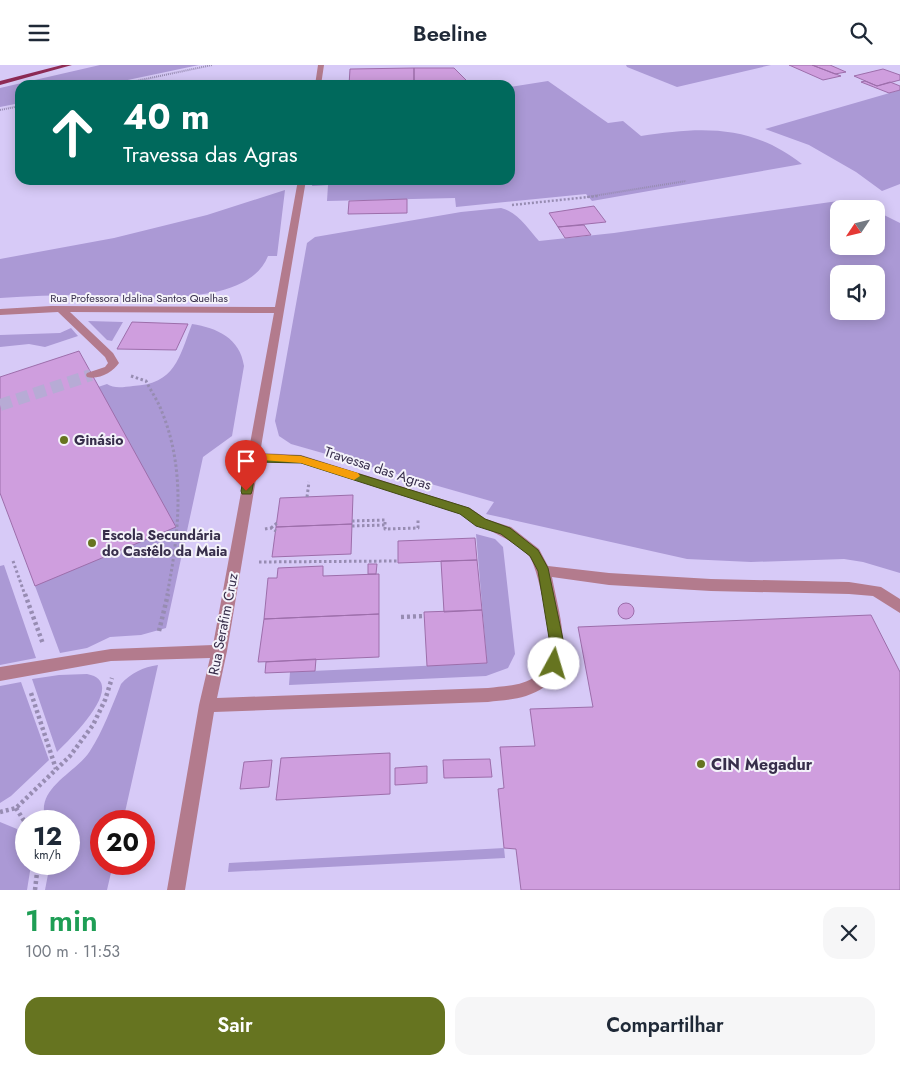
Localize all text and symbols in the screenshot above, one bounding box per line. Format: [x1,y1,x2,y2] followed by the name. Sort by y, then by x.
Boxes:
[413,17,487,49] text: Beeline
[25,19,53,47] icon: menu
[847,19,875,47] icon: search
[123,92,210,142] text: 40 m
[40,100,105,165] icon: ahead
[123,138,298,170] text: Travessa das Agras
[830,200,885,255] north arrow
[830,200,885,320] map controls
[830,265,885,320] button: sound
[50,290,228,306] street label: Rua Professora Idalina Santos Quelhas
[74,430,123,450] place label: Ginásio
[58,434,70,446] marker: Ginásio
[225,440,267,491] pin
[322,441,434,495] street label: Travessa das Agras
[232,447,260,475] icon: arrive
[102,525,227,561] place label: Escola Secundária do Castêlo da Maia
[86,537,98,549] marker: Escola Secundária do Castêlo da Maia
[203,571,243,677] street label: Rua Serafim Cruz
[527,637,579,689] position arrow
[711,753,813,776] place label: CIN Megadur
[695,758,707,770] marker: CIN Megadur
[90,810,155,875] speed limit sign: 20
[33,818,62,854] text: 12
[34,846,61,864] text: km/h
[25,899,98,942] text: 1 min
[823,907,875,959] button: close
[25,940,120,963] text: 100 m · 11:53
[25,997,445,1055] button: Sair
[455,997,875,1055] button: Compartilhar

